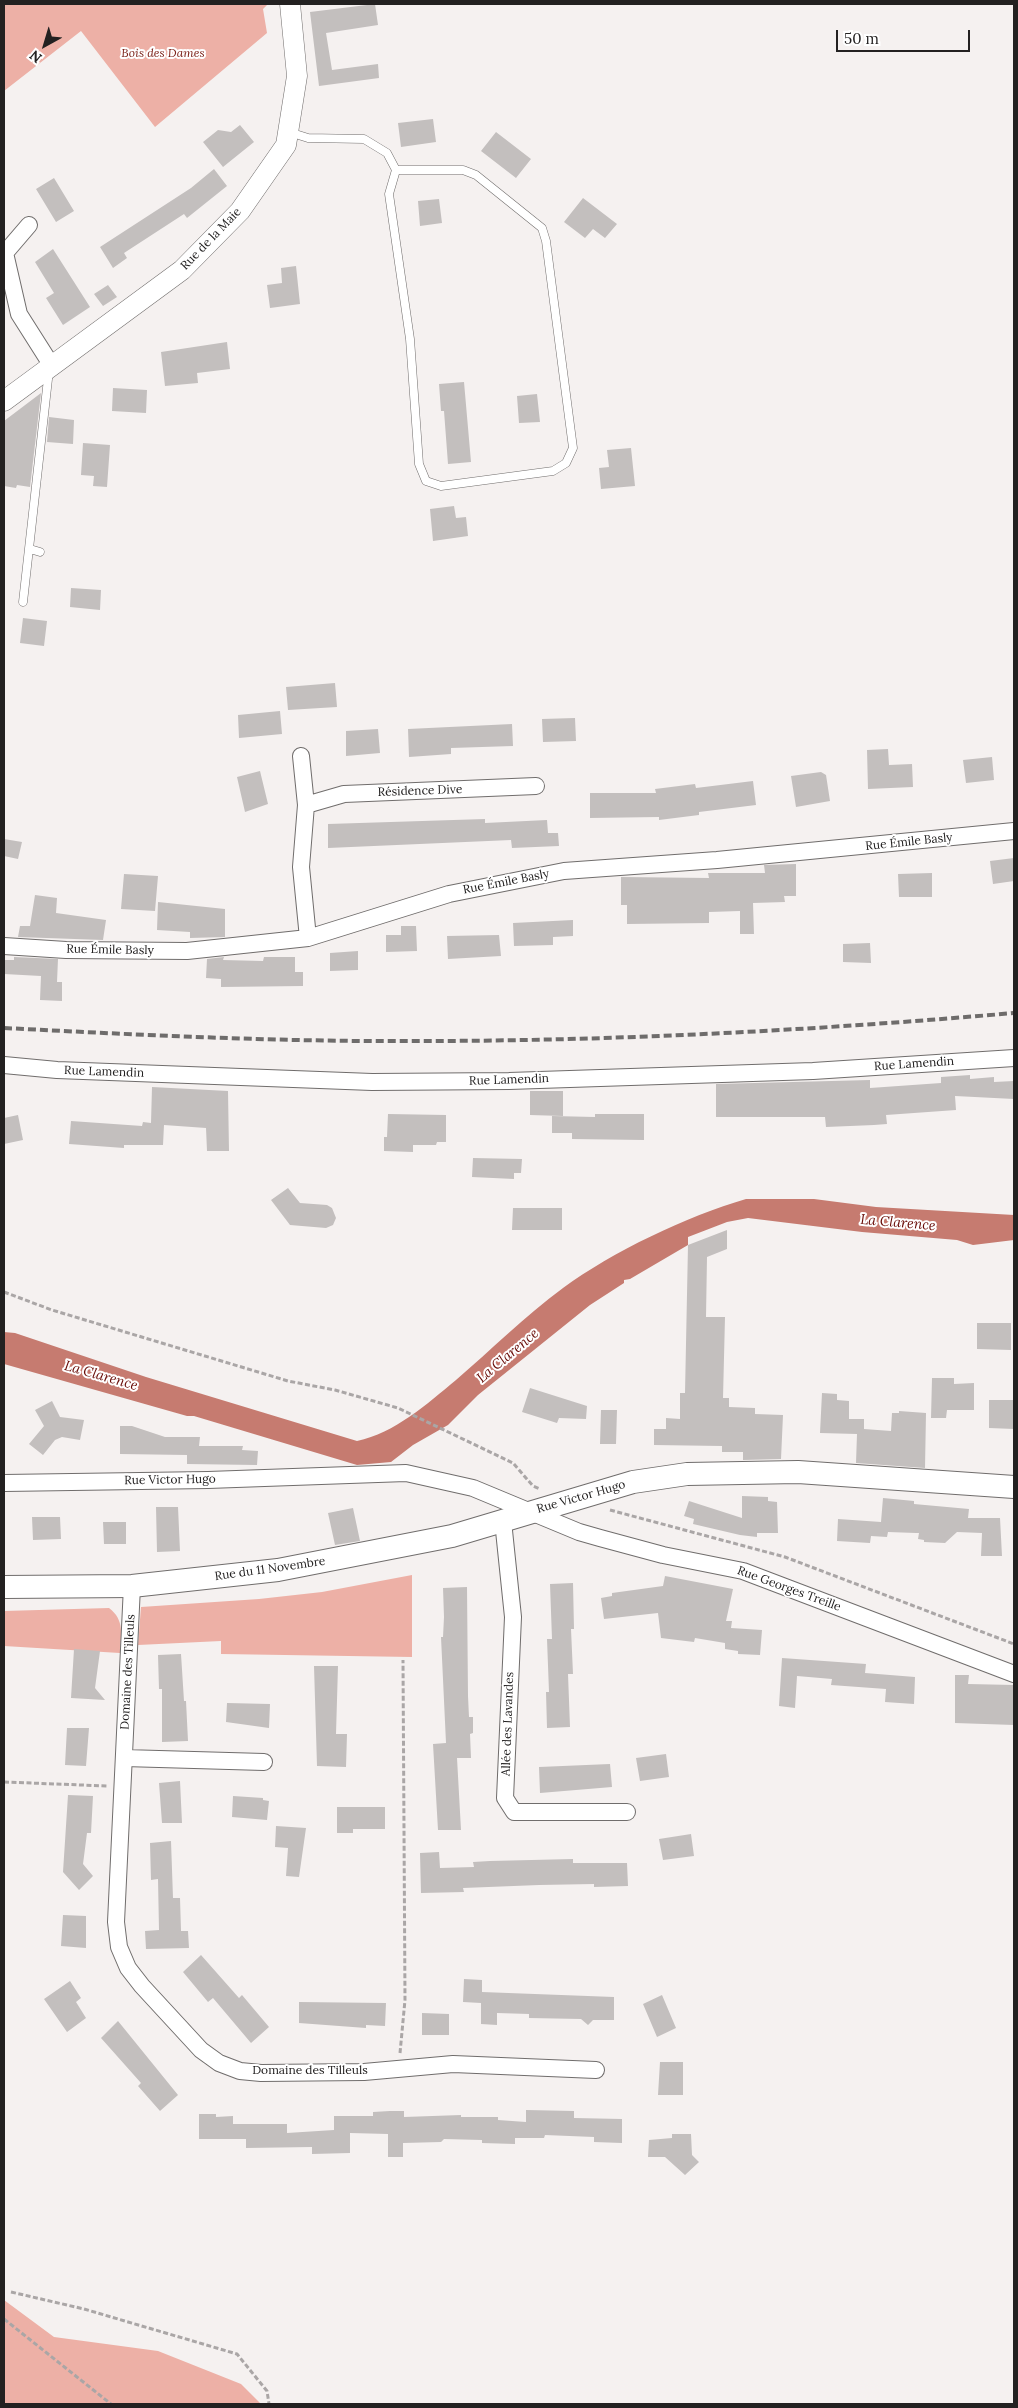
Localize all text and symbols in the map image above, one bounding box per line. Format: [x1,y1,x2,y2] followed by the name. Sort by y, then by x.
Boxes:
[20,20,70,70] north arrow
[838,20,972,52] scale bar
[844,29,879,48] text: 50 m
[26,46,45,67] text: N
[121,47,205,61] park label: Bois des Dames
[178,205,244,273] street label: Rue de la Maie
[377,782,463,800] street label: Résidence Dive
[865,830,953,854] street label: Rue Émile Basly
[462,867,550,897] street label: Rue Émile Basly
[66,942,154,958] street label: Rue Émile Basly
[874,1054,954,1074] street label: Rue Lamendin
[64,1063,144,1081] street label: Rue Lamendin
[469,1071,549,1089] street label: Rue Lamendin
[860,1211,936,1235] water label: La Clarence
[474,1325,542,1387] water label: La Clarence
[62,1358,140,1394] water label: La Clarence
[124,1472,216,1488] street label: Rue Victor Hugo
[535,1477,627,1517] street label: Rue Victor Hugo
[214,1554,326,1584] street label: Rue du 11 Novembre
[735,1564,843,1614] street label: Rue Georges Treille
[118,1614,138,1730] street label: Domaine des Tilleuls
[499,1672,517,1776] street label: Allée des Lavandes
[252,2064,368,2078] street label: Domaine des Tilleuls

